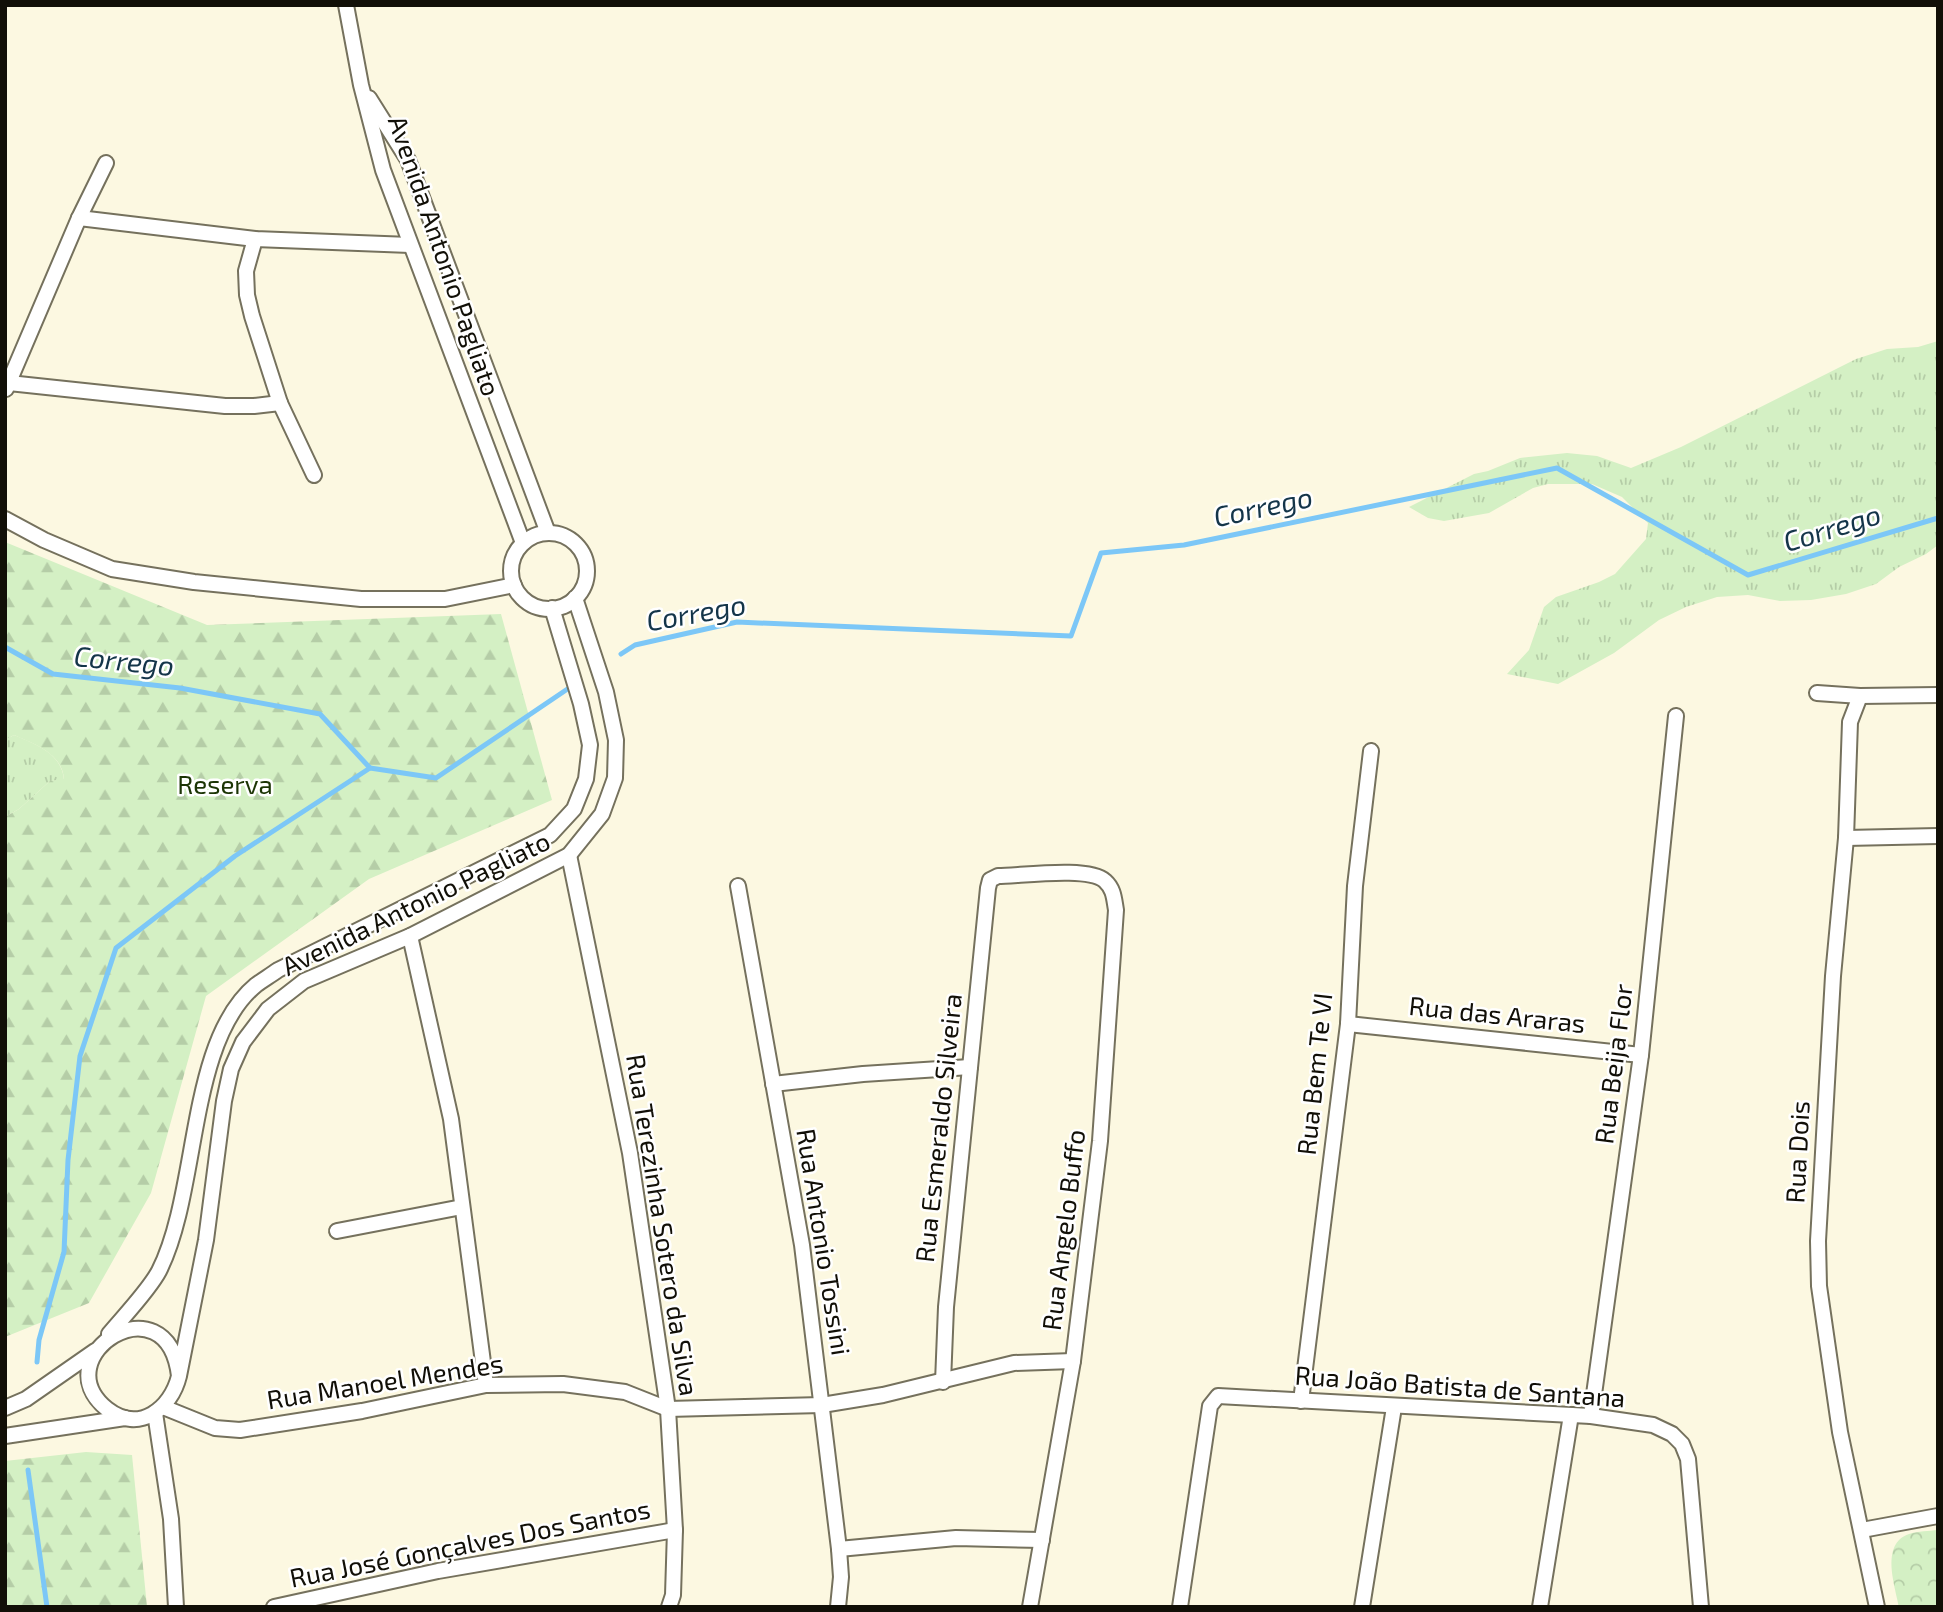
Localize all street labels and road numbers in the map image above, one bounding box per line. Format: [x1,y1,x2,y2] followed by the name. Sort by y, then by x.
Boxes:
[383,111,508,400] street label: Avenida Antonio Pagliato
[276,824,554,981] street label: Avenida Antonio Pagliato
[1587,982,1638,1146] street label: Rua Beija Flor
[1407,989,1587,1038] street label: Rua das Araras
[1290,991,1337,1157] street label: Rua Bem Te VI
[908,992,967,1264] street label: Rua Esmeraldo Silveira
[621,1052,706,1398] street label: Rua Terezinha Sotero da Silva
[1778,1100,1815,1204] street label: Rua Dois
[791,1126,858,1357] street label: Rua Antonio Tossini
[1035,1128,1090,1332] street label: Rua Angelo Buffo
[264,1347,505,1414] street label: Rua Manoel Mendes
[1294,1358,1626,1413] street label: Rua João Batista de Santana
[287,1492,653,1595] street label: Rua José Gonçalves Dos Santos

